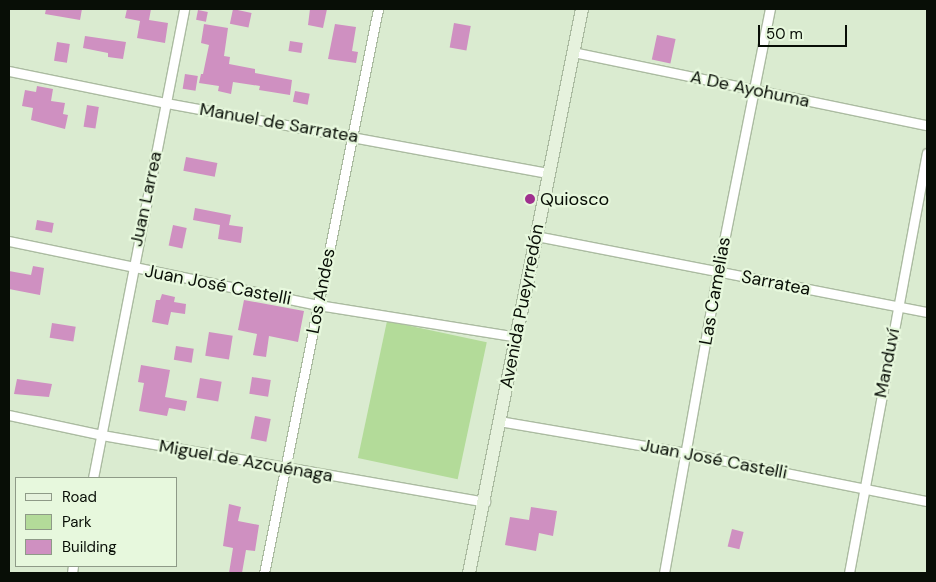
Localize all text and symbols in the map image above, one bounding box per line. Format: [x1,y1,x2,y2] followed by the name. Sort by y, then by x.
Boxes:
[761,15,850,47] scale bar
[766,24,803,44] text: 50 m
[688,66,812,112] street label: A De Ayohuma
[198,98,360,148] street label: Manuel de Sarratea
[125,150,167,248] street label: Juan Larrea
[540,188,609,210] place label: Quiosco
[524,193,536,205] marker: Quiosco
[495,222,549,390] street label: Avenida Pueyrredón
[695,235,735,347] street label: Las Camelias
[302,247,340,335] street label: Los Andes
[143,260,293,310] street label: Juan José Castelli
[740,266,812,300] street label: Sarratea
[870,326,904,400] street label: Manduví
[639,434,789,484] street label: Juan José Castelli
[157,435,335,487] street label: Miguel de Azcuénaga
[15,477,178,567] legend
[62,487,97,507] text: Road
[62,512,92,532] text: Park
[62,537,117,557] text: Building

